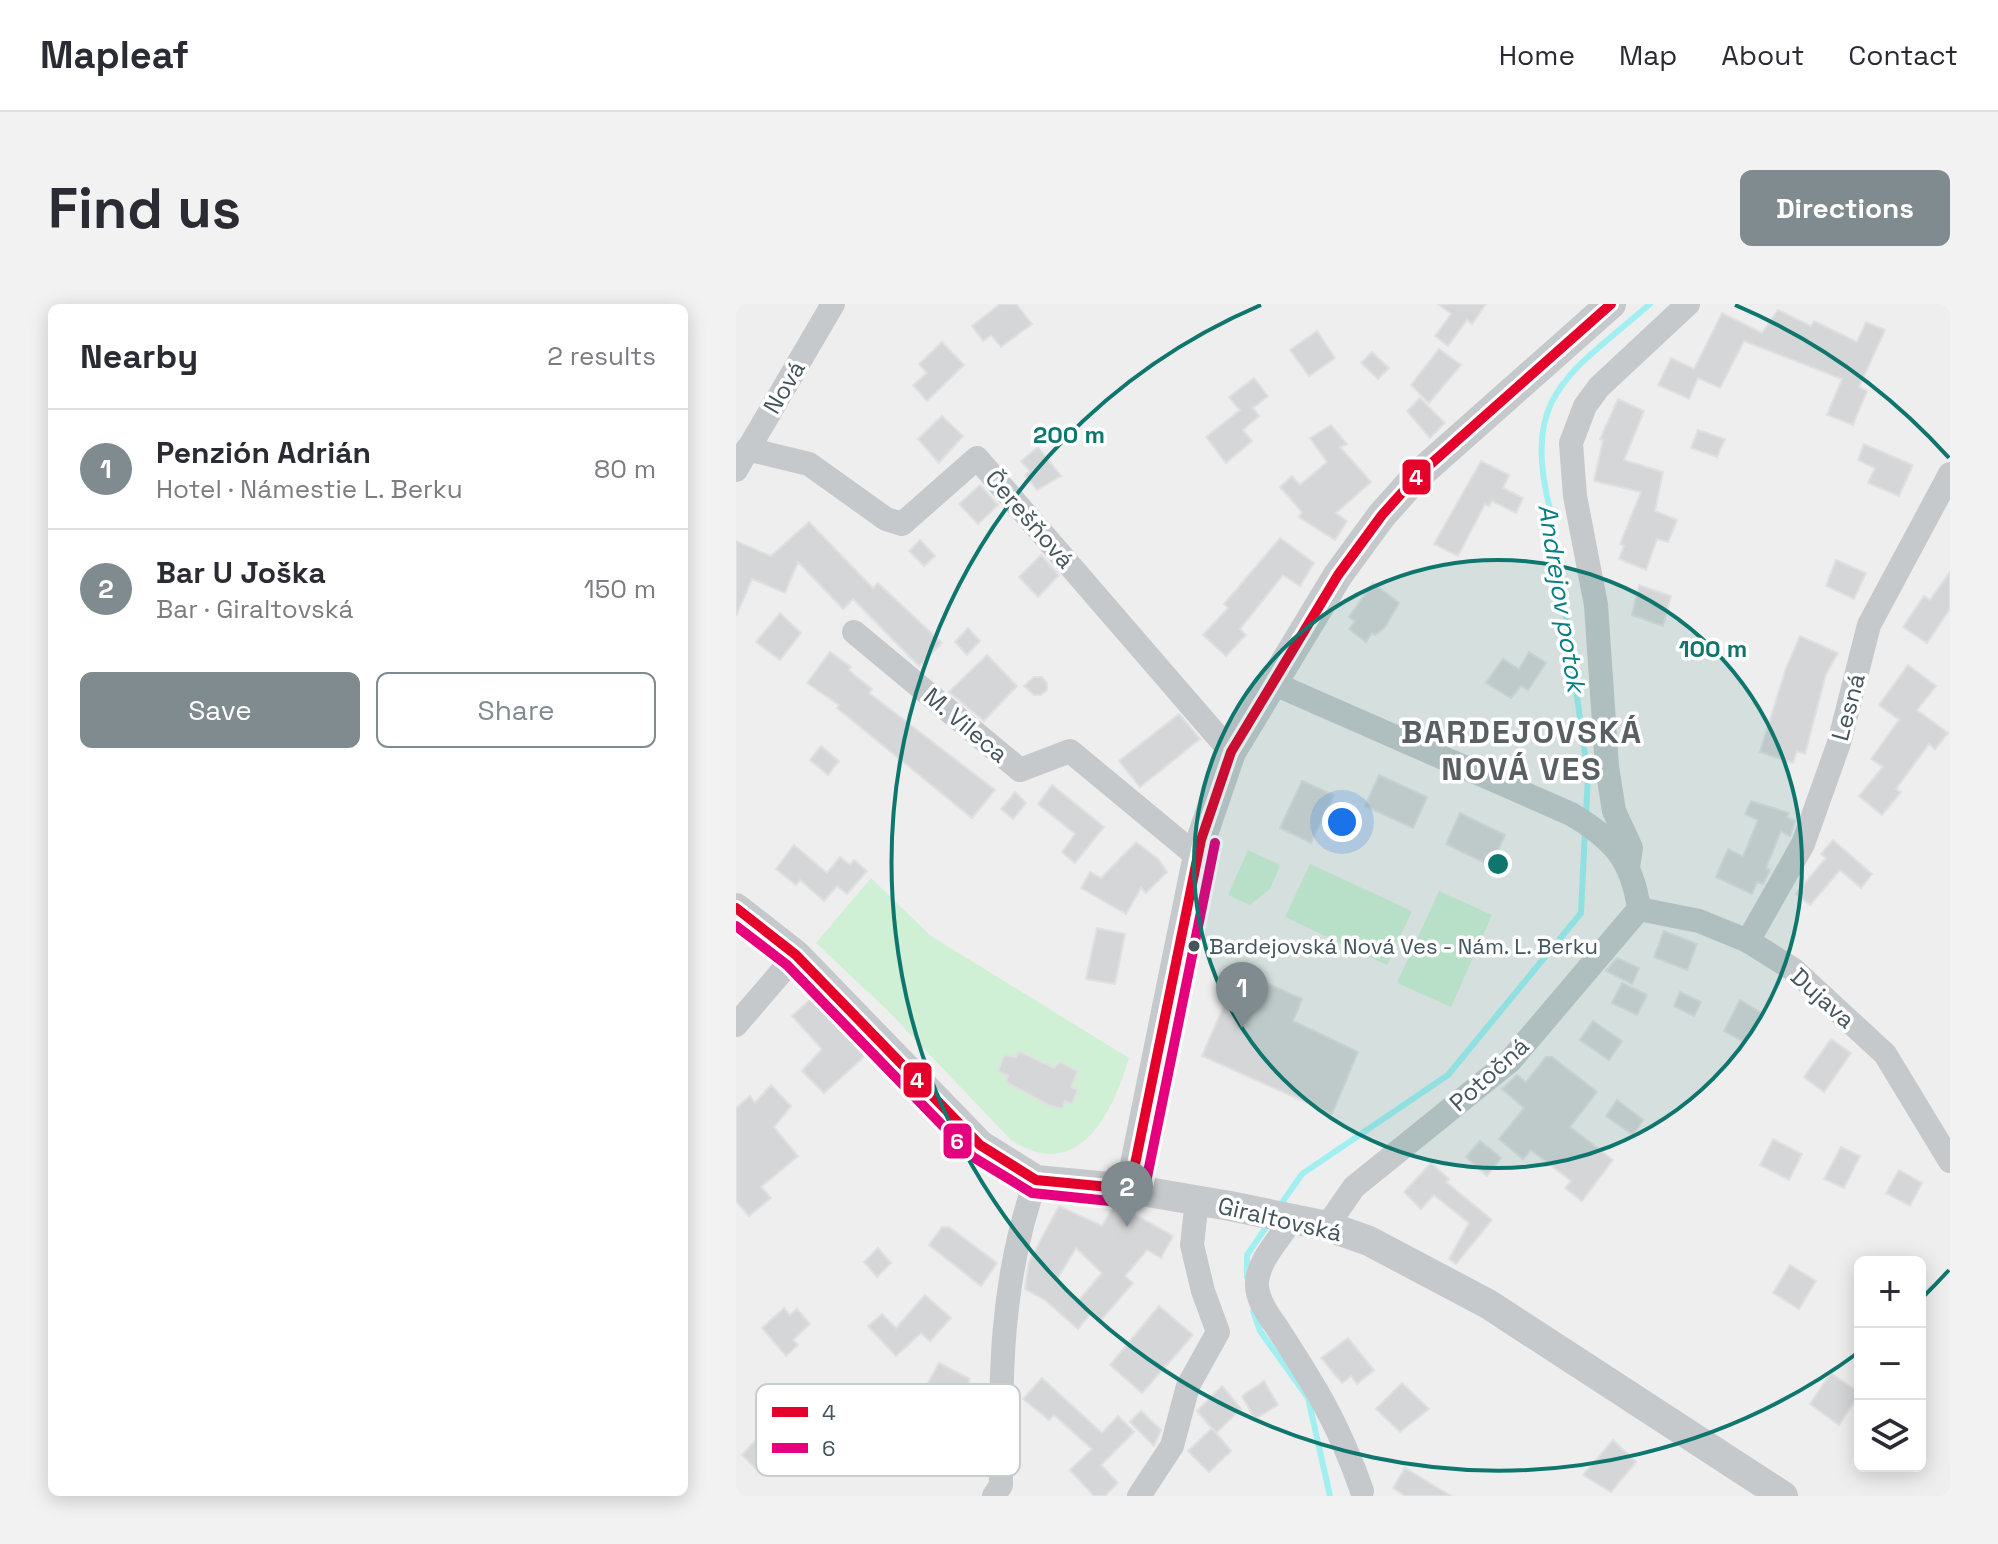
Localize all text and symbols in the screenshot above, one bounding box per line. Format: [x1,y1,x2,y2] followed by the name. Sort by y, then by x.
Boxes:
[40,31,189,79] text: Mapleaf
[1499,37,1575,73] text: Home
[1619,37,1677,73] text: Map
[1721,37,1804,73] text: About
[1848,37,1958,73] text: Contact
[1740,170,1950,246] button: Directions
[48,173,241,244] text: Find us
[80,335,198,378] text: Nearby
[547,339,656,373] text: 2 results
[756,355,812,419] street label: Nová
[1033,419,1105,450] text: 200 m
[156,433,371,472] text: Penzión Adrián
[100,452,112,486] text: 1
[594,452,656,486] text: 80 m
[1401,458,1432,496] line badge: 4
[979,463,1081,575] street label: Čerešňová
[1409,463,1423,491] text: 4
[156,472,463,506] text: Hotel · Námestie L. Berku
[1530,501,1594,698] water label: Andrejov potok
[156,553,326,592] text: Bar U Joška
[98,572,114,606] text: 2
[584,572,656,606] text: 150 m
[156,592,353,626] text: Bar · Giraltovská
[1679,633,1747,664] text: 100 m
[1824,670,1872,744] street label: Lesná
[80,672,360,748] button: Save
[376,672,656,748] button: Share
[917,681,1015,769] street label: M. Vileca
[1401,712,1643,789] district label: BARDEJOVSKÁ NOVÁ VES
[1322,802,1362,842] your location
[1484,850,1512,878] centre of rings
[1209,932,1598,960] place label: Bardejovská Nová Ves - Nám. L. Berku
[1186,938,1202,954] marker: Bardejovská Nová Ves - Nám. L. Berku
[1784,961,1862,1035] street label: Dujava
[1216,962,1268,1028] pin: 1
[1443,1030,1535,1118] street label: Potočná
[902,1061,933,1099] line badge: 4
[910,1066,924,1094] text: 4
[942,1122,973,1160] line badge: 6
[950,1127,964,1155] text: 6
[1101,1161,1153,1227] pin: 2
[1215,1190,1345,1248] street label: Giraltovská
[1854,1256,1926,1472] map controls
[1854,1256,1926,1328] button: +
[1854,1328,1926,1400] button: −
[756,1384,1020,1476] legend
[822,1398,836,1426] text: 4
[1854,1400,1926,1472] button: layers
[822,1434,835,1462] text: 6

